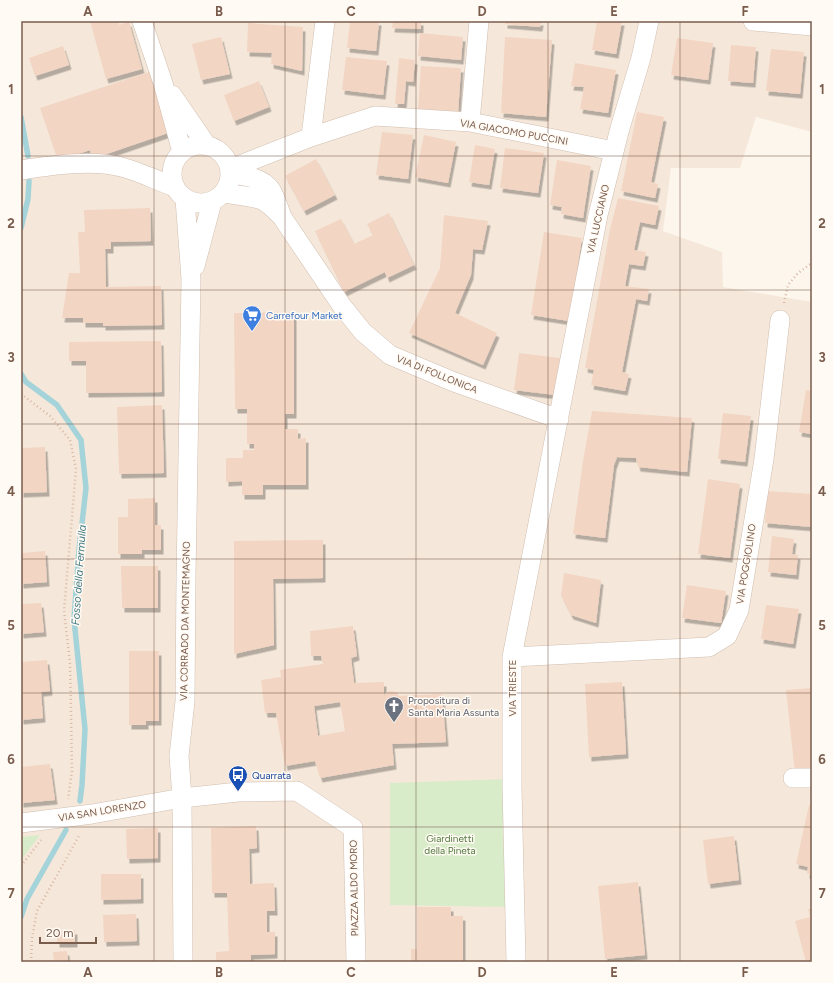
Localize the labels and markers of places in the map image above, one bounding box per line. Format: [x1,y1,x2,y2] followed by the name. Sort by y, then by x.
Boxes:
[241,304,263,332] supermarket icon: Carrefour Market
[266,309,343,322] place label: Carrefour Market
[408,694,499,719] place label: Propositura di Santa Maria Assunta
[383,695,405,723] church icon: Propositura di Santa Maria Assunta
[227,764,249,792] bus stop icon: Quarrata
[252,769,291,782] place label: Quarrata

